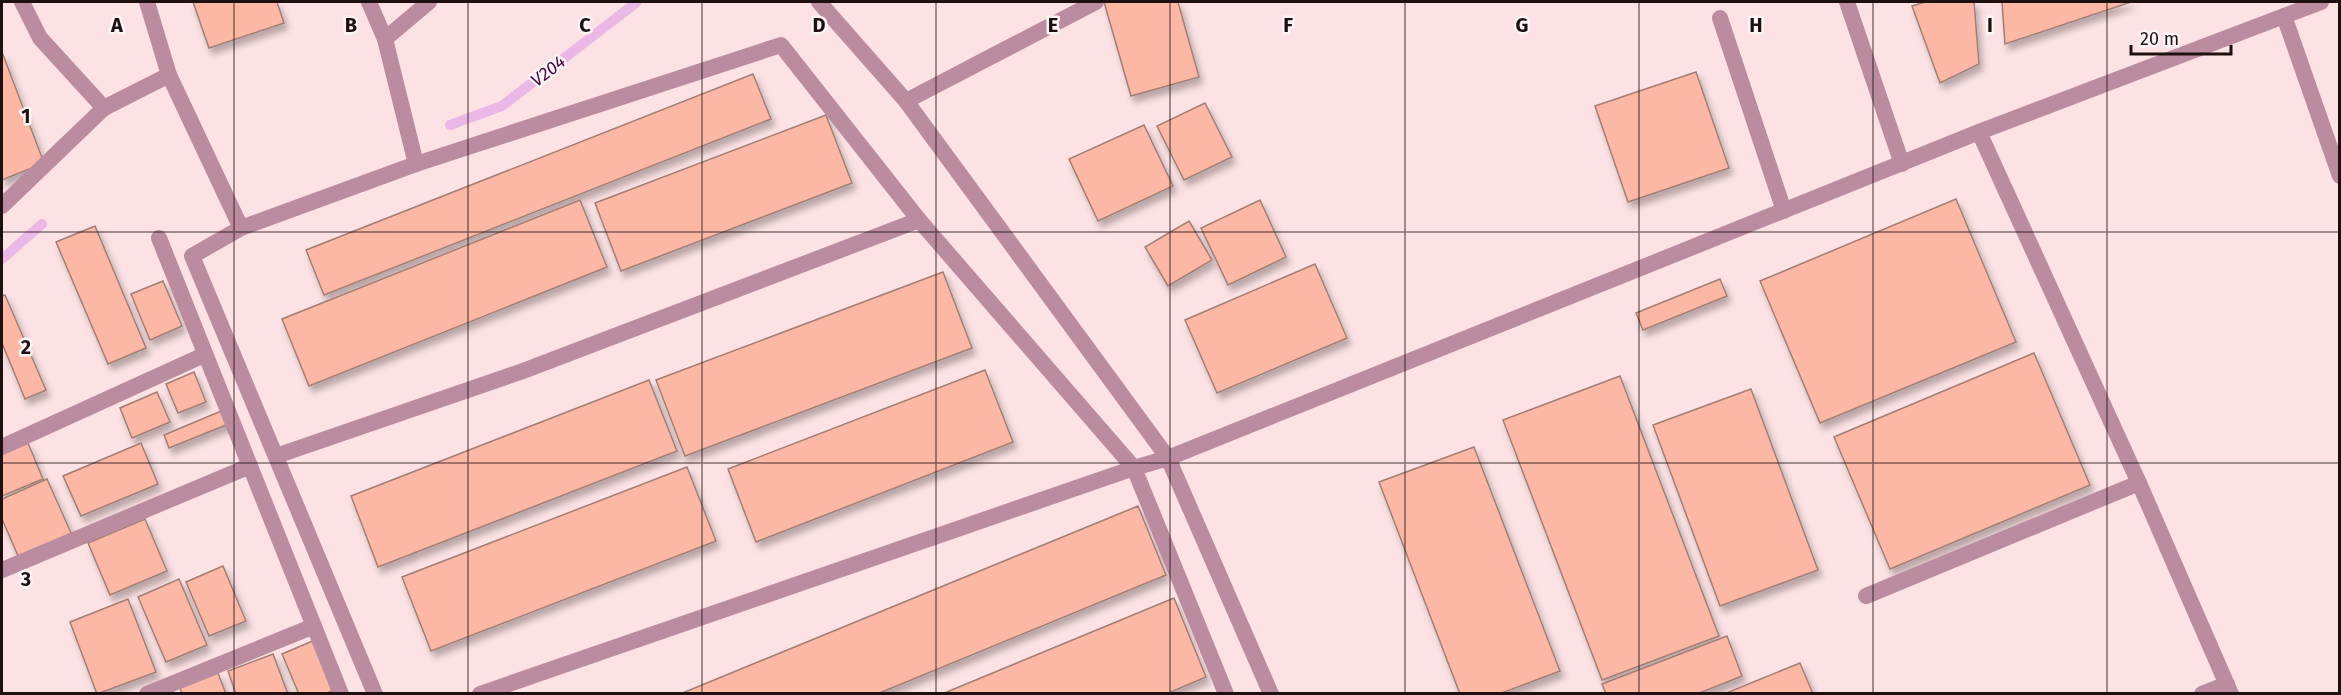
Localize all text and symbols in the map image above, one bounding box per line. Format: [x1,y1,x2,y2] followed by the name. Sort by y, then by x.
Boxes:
[110,13,124,37] text: A
[345,13,357,37] text: B
[579,13,591,37] text: C
[812,13,826,37] text: D
[1048,13,1058,37] text: E
[1283,13,1293,37] text: F
[1516,13,1528,37] text: G
[1749,13,1763,37] text: H
[1987,13,1993,37] text: I
[2131,18,2232,56] scale bar
[2140,28,2179,50] text: 20 m
[526,51,570,91] water label: V204
[21,104,31,128] text: 1
[21,335,31,359] text: 2
[20,567,31,591] text: 3

